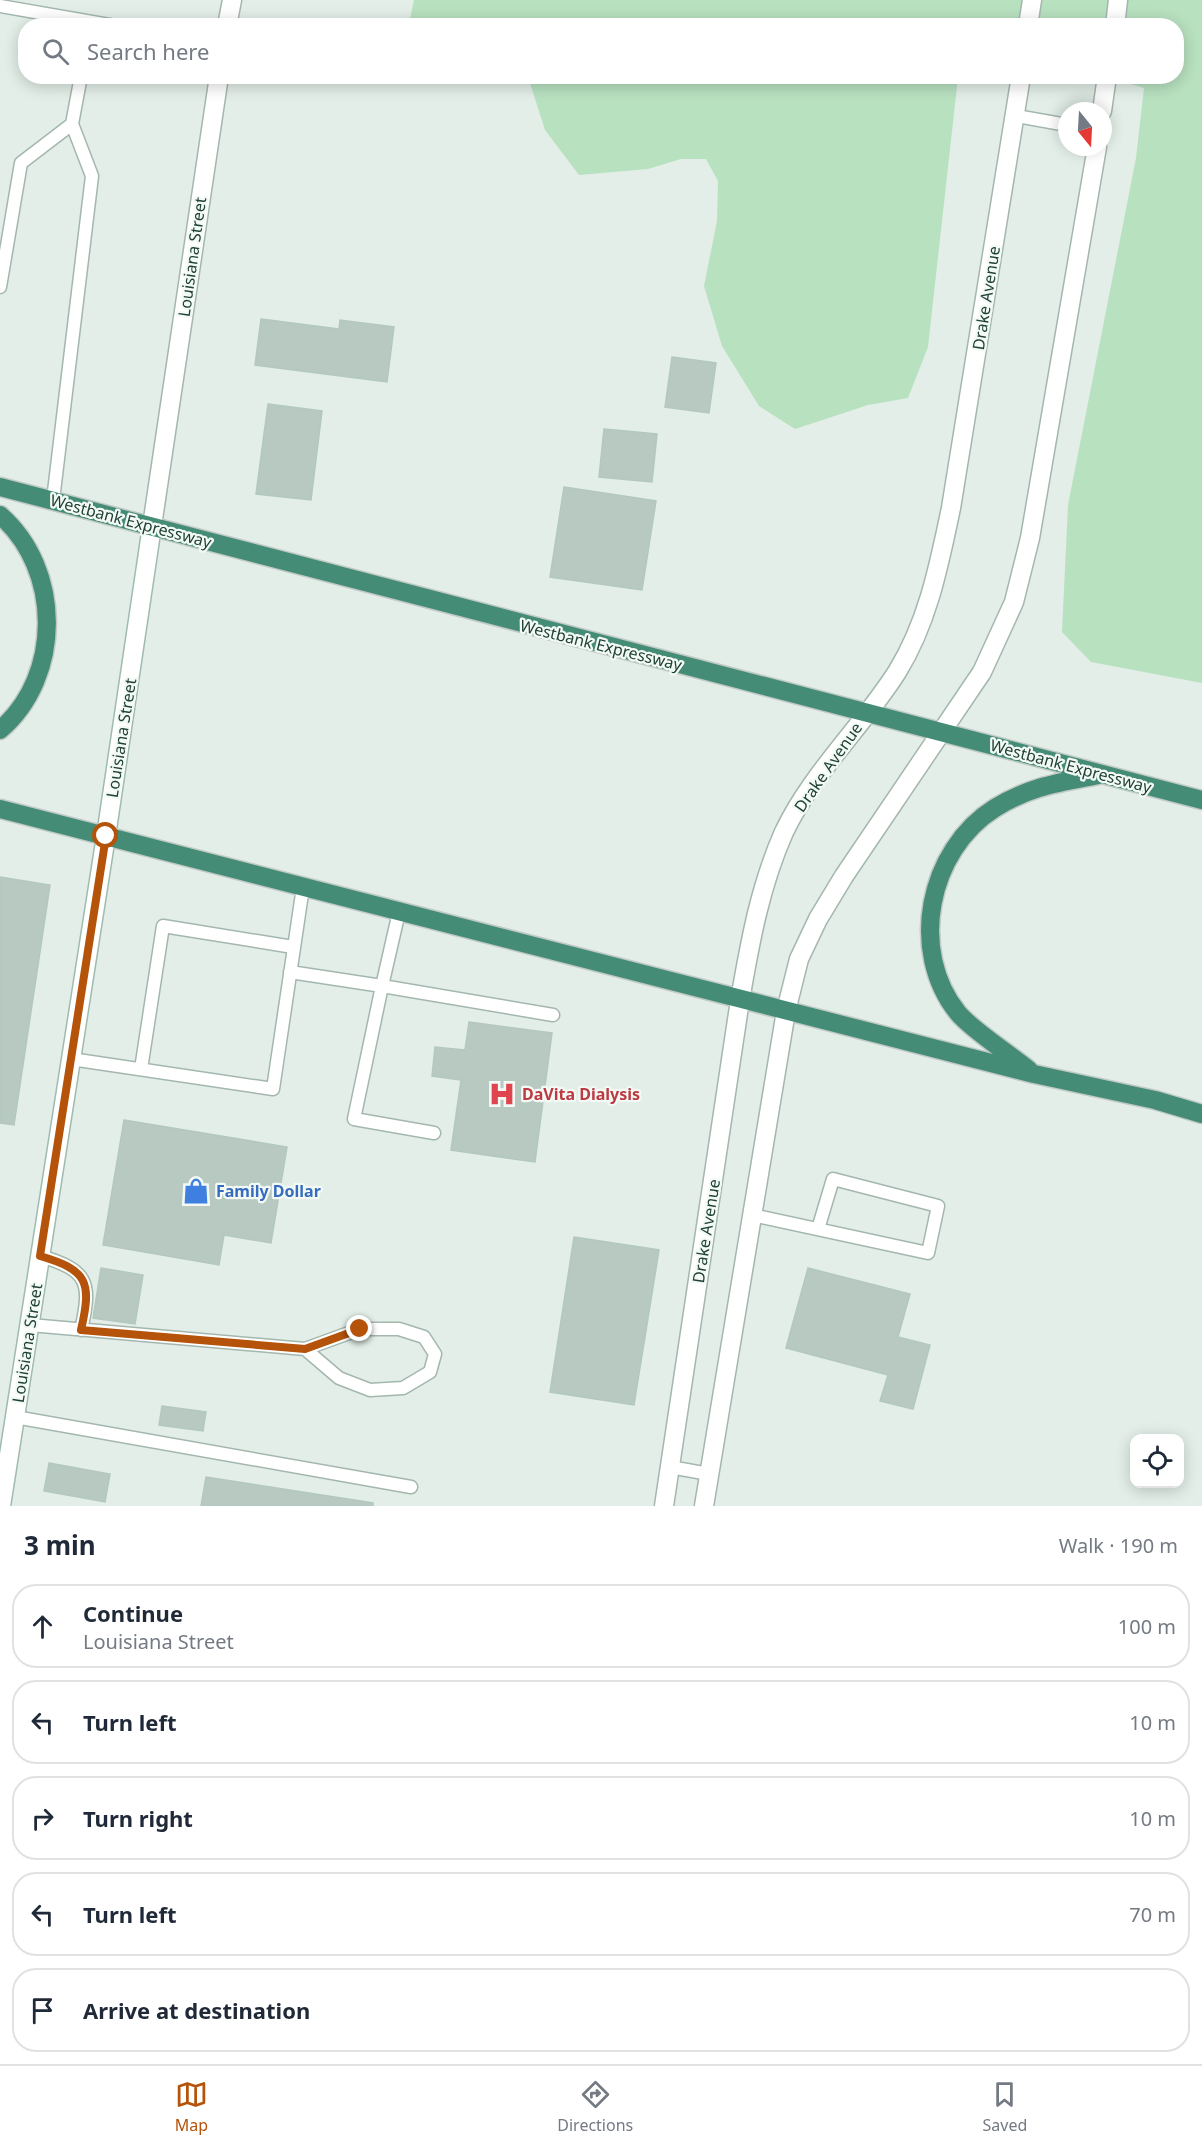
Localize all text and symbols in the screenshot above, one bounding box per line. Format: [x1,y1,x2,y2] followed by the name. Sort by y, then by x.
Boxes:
[18,18,1184,84] search box
[39,35,72,68] icon: search
[87,36,209,66] text: Search here
[1058,102,1112,156] north arrow
[173,196,211,318] street label: Louisiana Street
[967,244,1005,352] street label: Drake Avenue
[48,489,215,553] street label: Westbank Expressway
[518,614,685,676] street label: Westbank Expressway
[101,677,141,799] street label: Louisiana Street
[789,718,867,816] street label: Drake Avenue
[988,734,1155,798] street label: Westbank Expressway
[92,822,118,848] route start
[487,1079,517,1109] hospital icon: DaVita Dialysis
[522,1083,640,1105] place label: DaVita Dialysis
[181,1176,211,1206] shop icon: Family Dollar
[687,1177,725,1285] street label: Drake Avenue
[216,1180,321,1202] place label: Family Dollar
[7,1282,47,1404] street label: Louisiana Street
[346,1315,372,1341] route end
[1130,1434,1184,1488] map controls
[1130,1434,1184,1488] button: locate
[24,1527,96,1563] text: 3 min
[1059,1532,1178,1559] text: Walk · 190 m
[83,1598,183,1628] text: Continue
[26,1610,59,1643] icon: ahead
[1118,1613,1176,1640] text: 100 m
[83,1628,234,1655] text: Louisiana Street
[26,1706,59,1739] icon: left
[83,1707,177,1737] text: Turn left
[1129,1709,1176,1736] text: 10 m
[26,1802,59,1835] icon: right
[83,1803,193,1833] text: Turn right
[1129,1805,1176,1832] text: 10 m
[26,1898,59,1931] icon: left
[83,1899,177,1929] text: Turn left
[1129,1901,1176,1928] text: 70 m
[26,1994,59,2027] icon: arrive
[83,1995,310,2025] text: Arrive at destination
[175,2078,208,2136] tab: Map
[557,2078,633,2136] tab: Directions
[983,2078,1027,2136] tab: Saved

